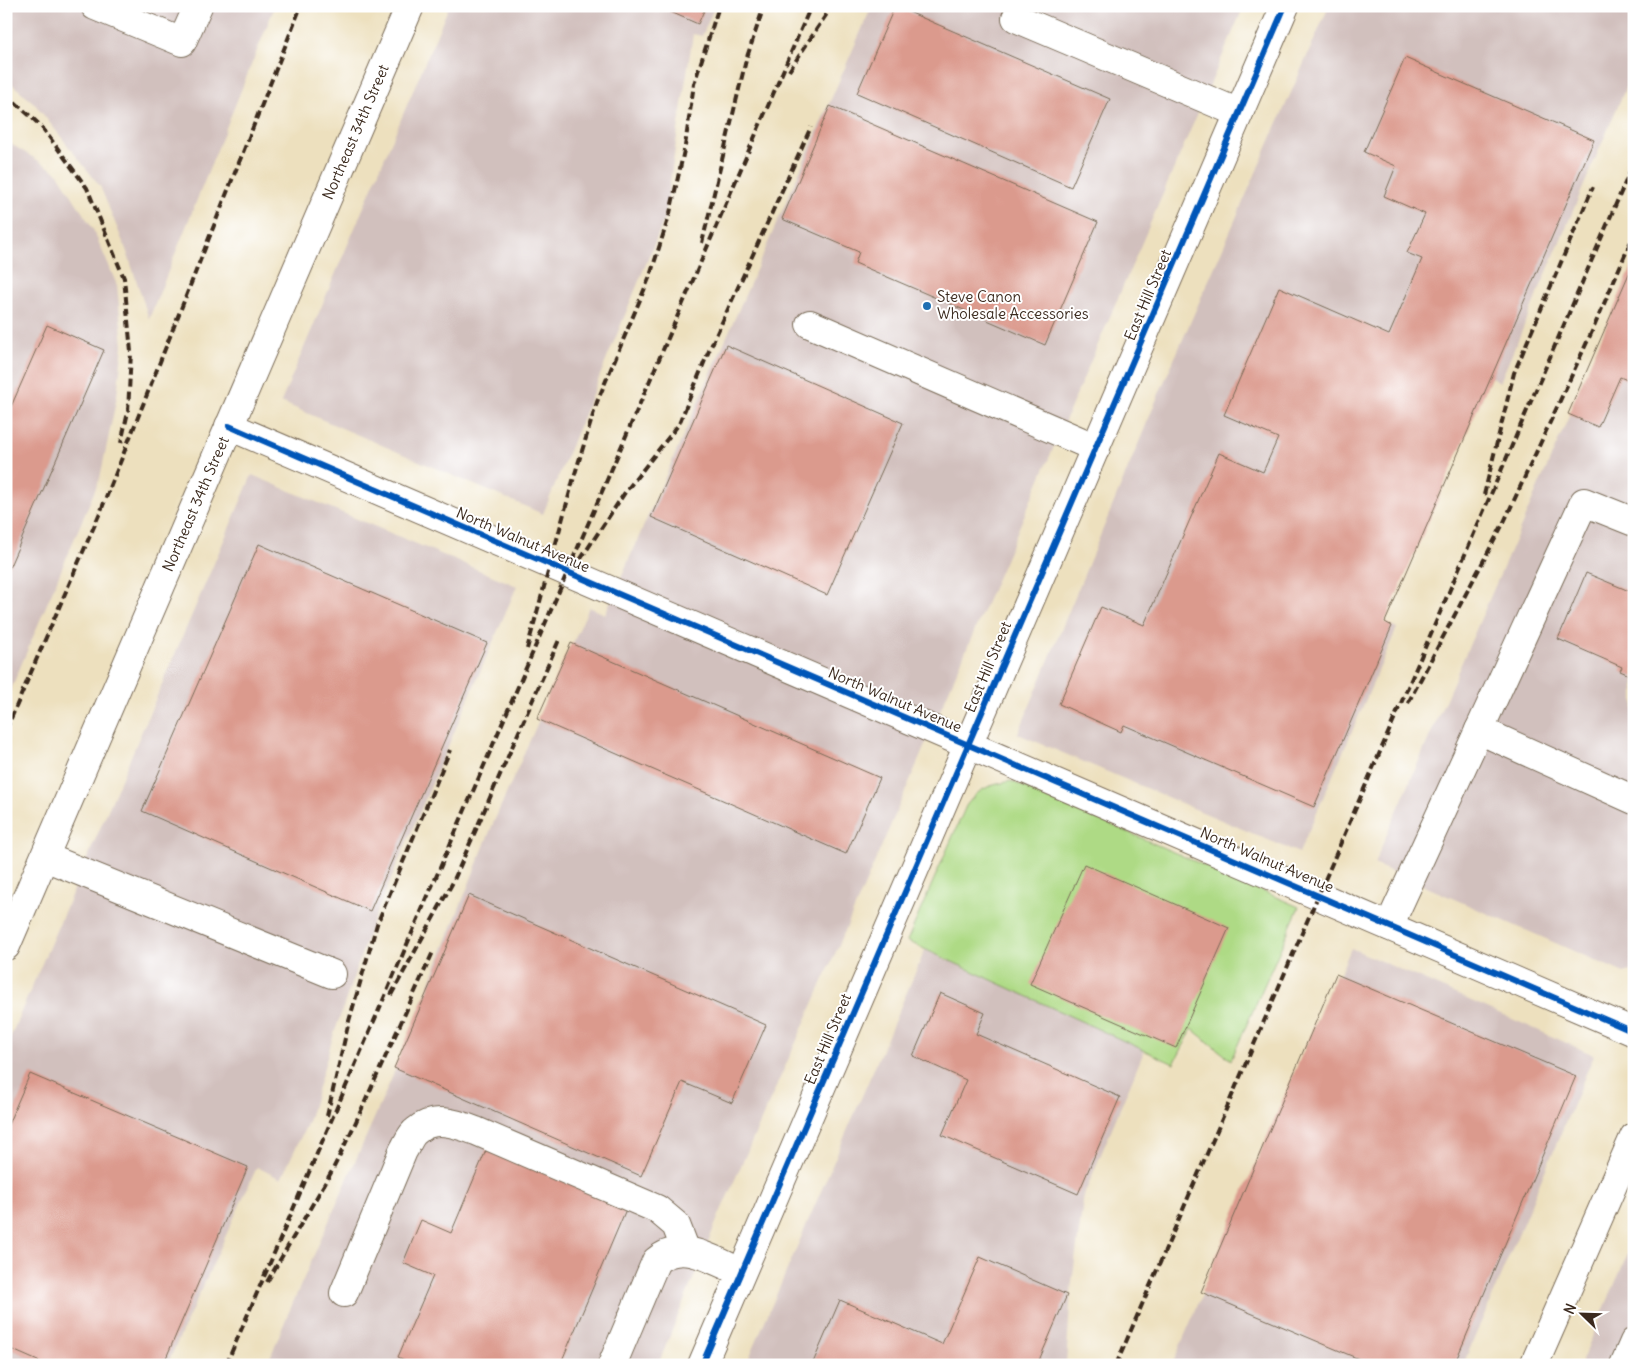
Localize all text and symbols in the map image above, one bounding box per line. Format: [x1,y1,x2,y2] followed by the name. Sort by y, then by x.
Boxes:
[318,61,393,202] street label: Northeast 34th Street
[1120,246,1175,343] street label: East Hill Street
[937,287,1089,323] place label: Steve Canon Wholesale Accessories
[921,300,933,312] marker: Steve Canon Wholesale Accessories
[158,433,233,574] street label: Northeast 34th Street
[453,503,593,576] street label: North Walnut Avenue
[960,618,1015,715] street label: East Hill Street
[825,663,965,736] street label: North Walnut Avenue
[1197,823,1337,896] street label: North Walnut Avenue
[800,990,855,1087] street label: East Hill Street
[1558,1288,1608,1338] north arrow
[1560,1301,1580,1317] text: N

